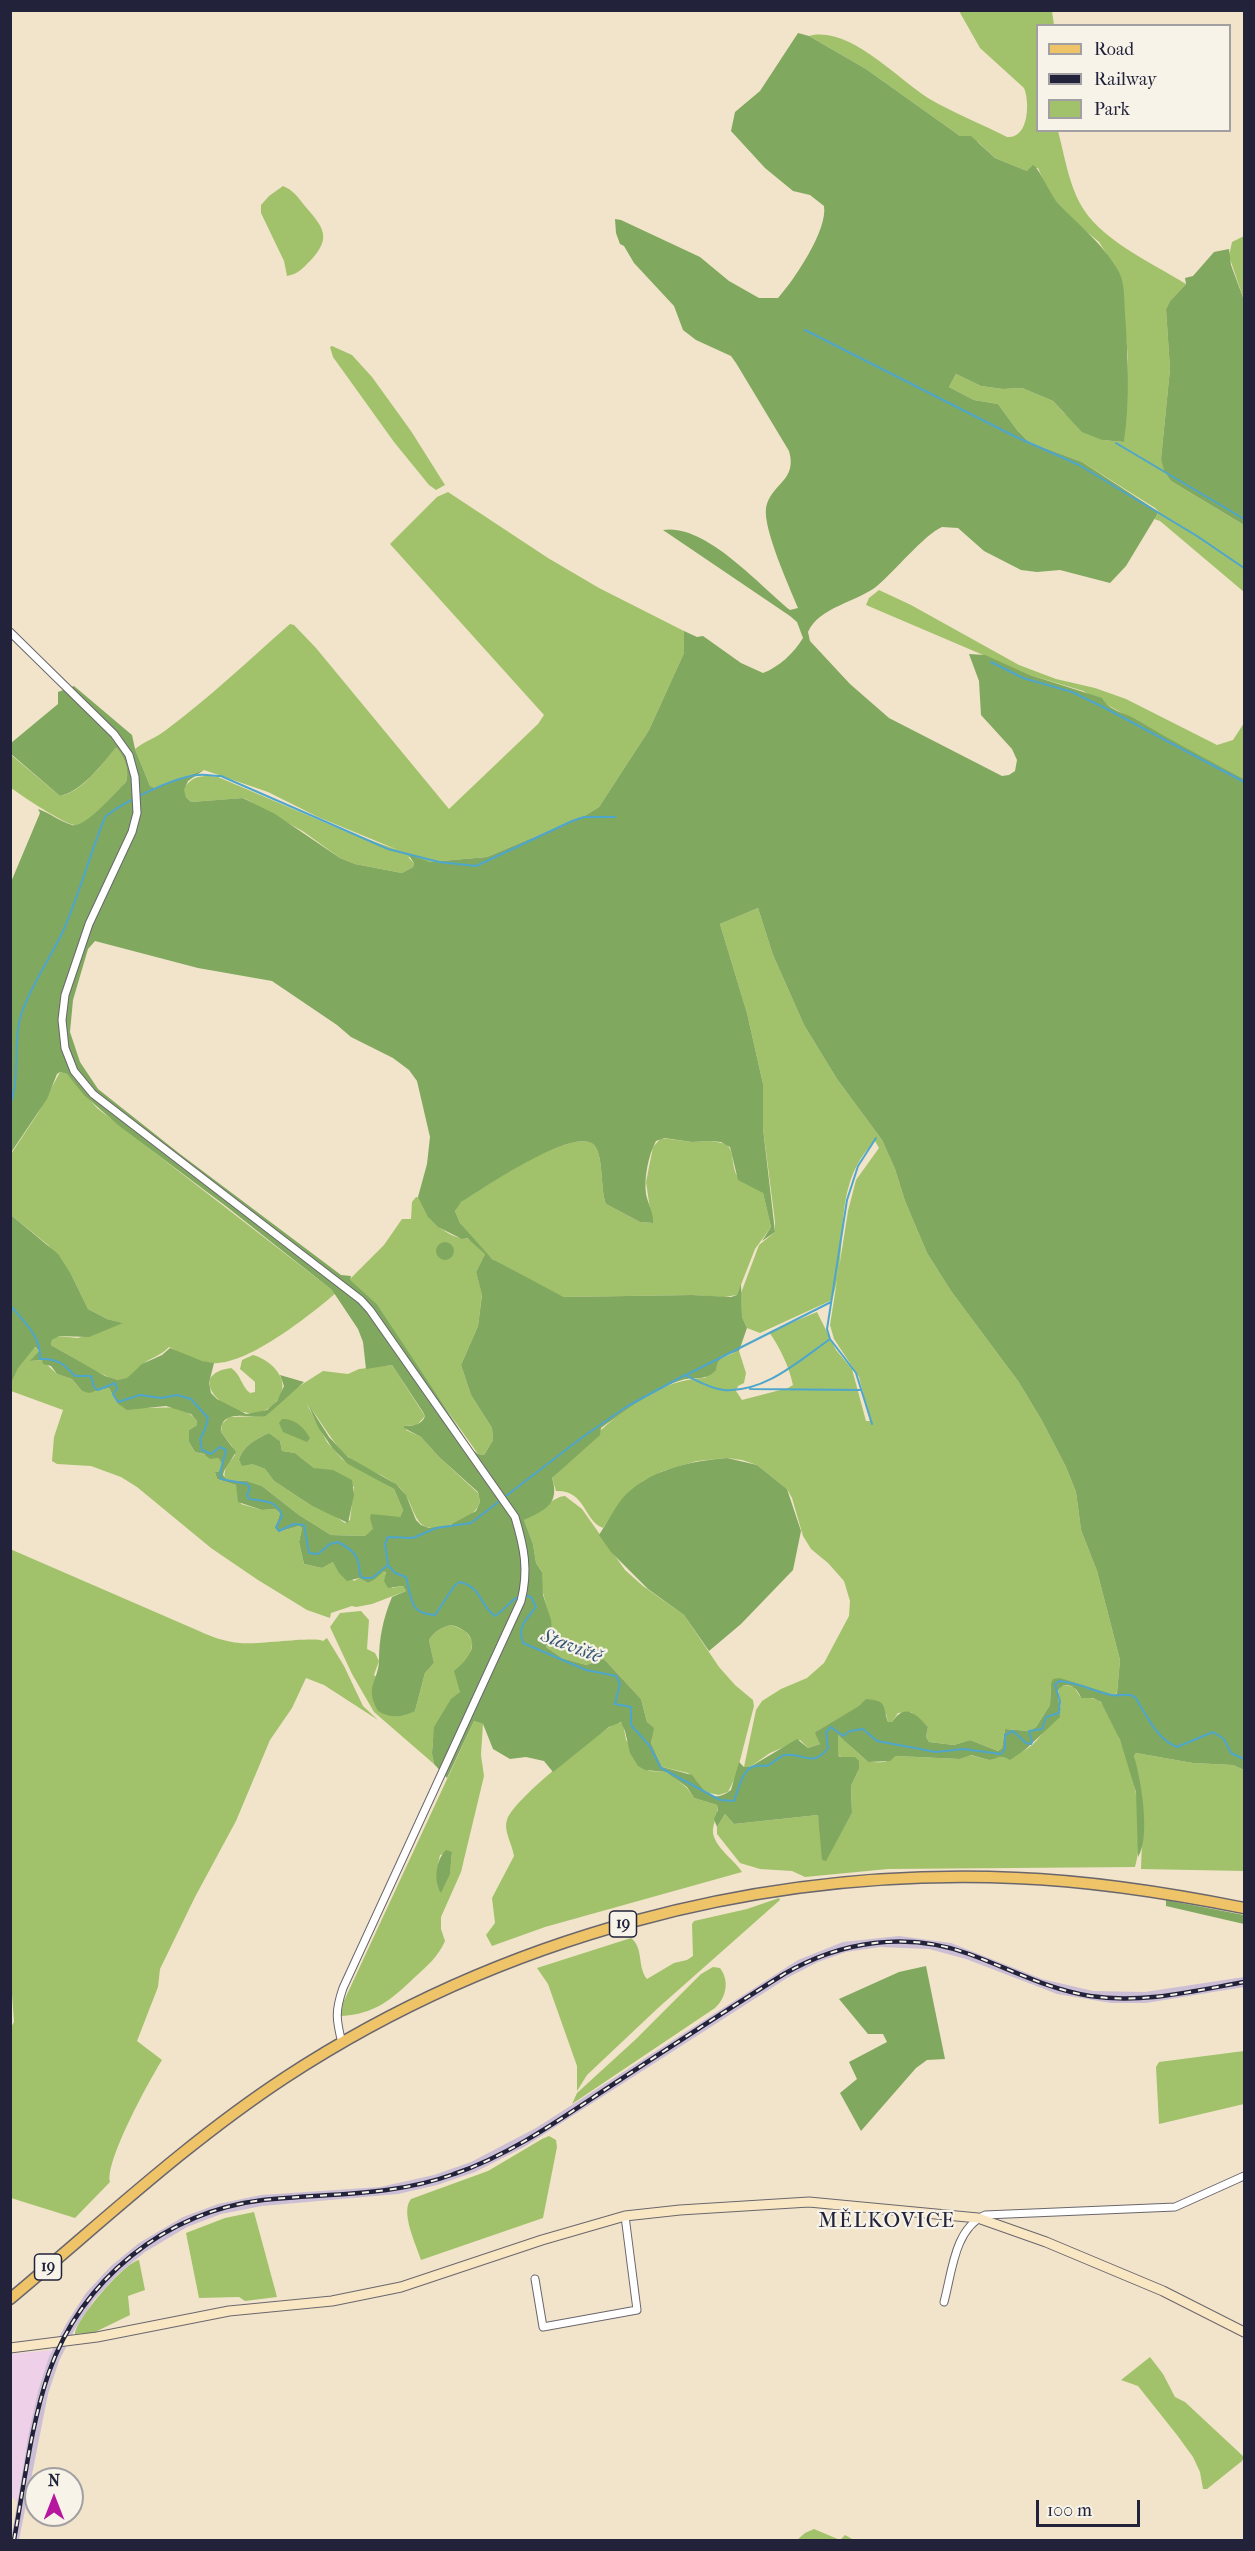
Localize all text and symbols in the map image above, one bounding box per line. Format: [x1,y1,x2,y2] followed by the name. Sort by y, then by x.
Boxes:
[1036,24,1231,132] legend
[1094,39,1134,60] text: Road
[1094,69,1157,90] text: Railway
[1094,99,1130,120] text: Park
[537,1624,605,1670] water label: Staviště
[610,1911,636,1937] road number: 19
[818,2209,956,2235] district label: MĚLKOVICE
[34,2254,62,2280] road number: 19
[24,2467,84,2527] north arrow
[48,2471,60,2490] text: N
[1039,2488,1142,2526] scale bar
[1047,2500,1092,2521] text: 100 m

